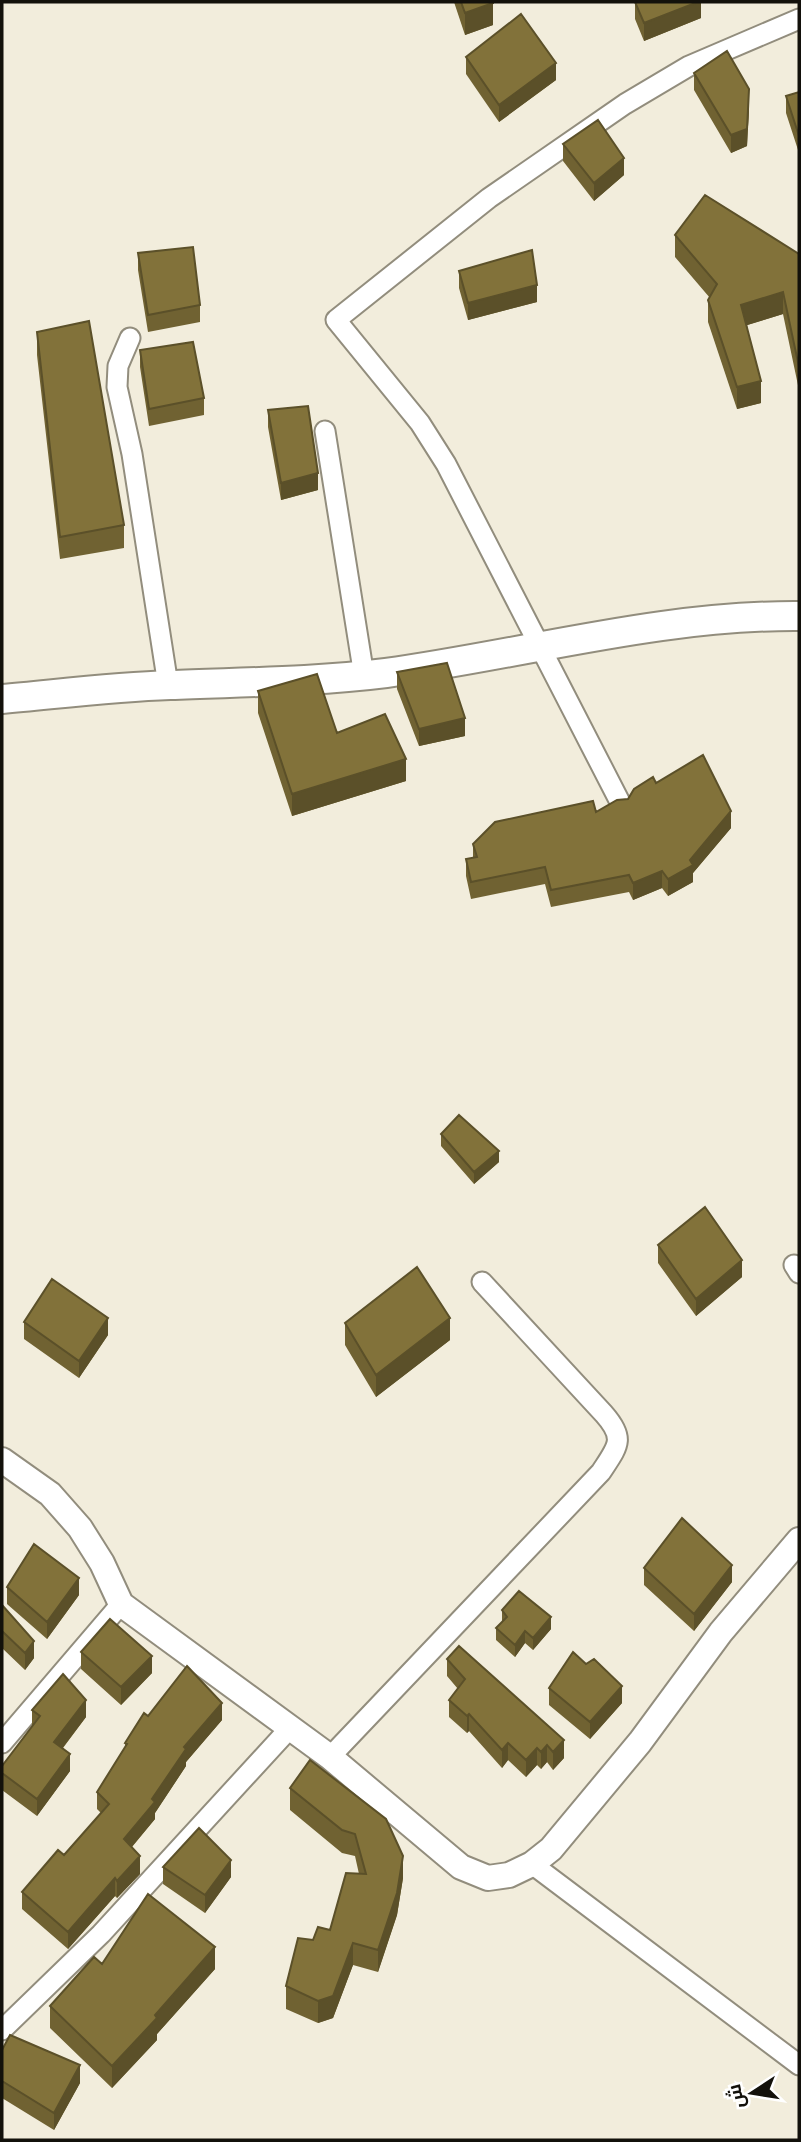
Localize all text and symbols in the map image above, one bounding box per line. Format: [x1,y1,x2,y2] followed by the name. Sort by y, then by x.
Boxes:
[717,2058,787,2128] north arrow
[722,2082,750,2111] text: ش

